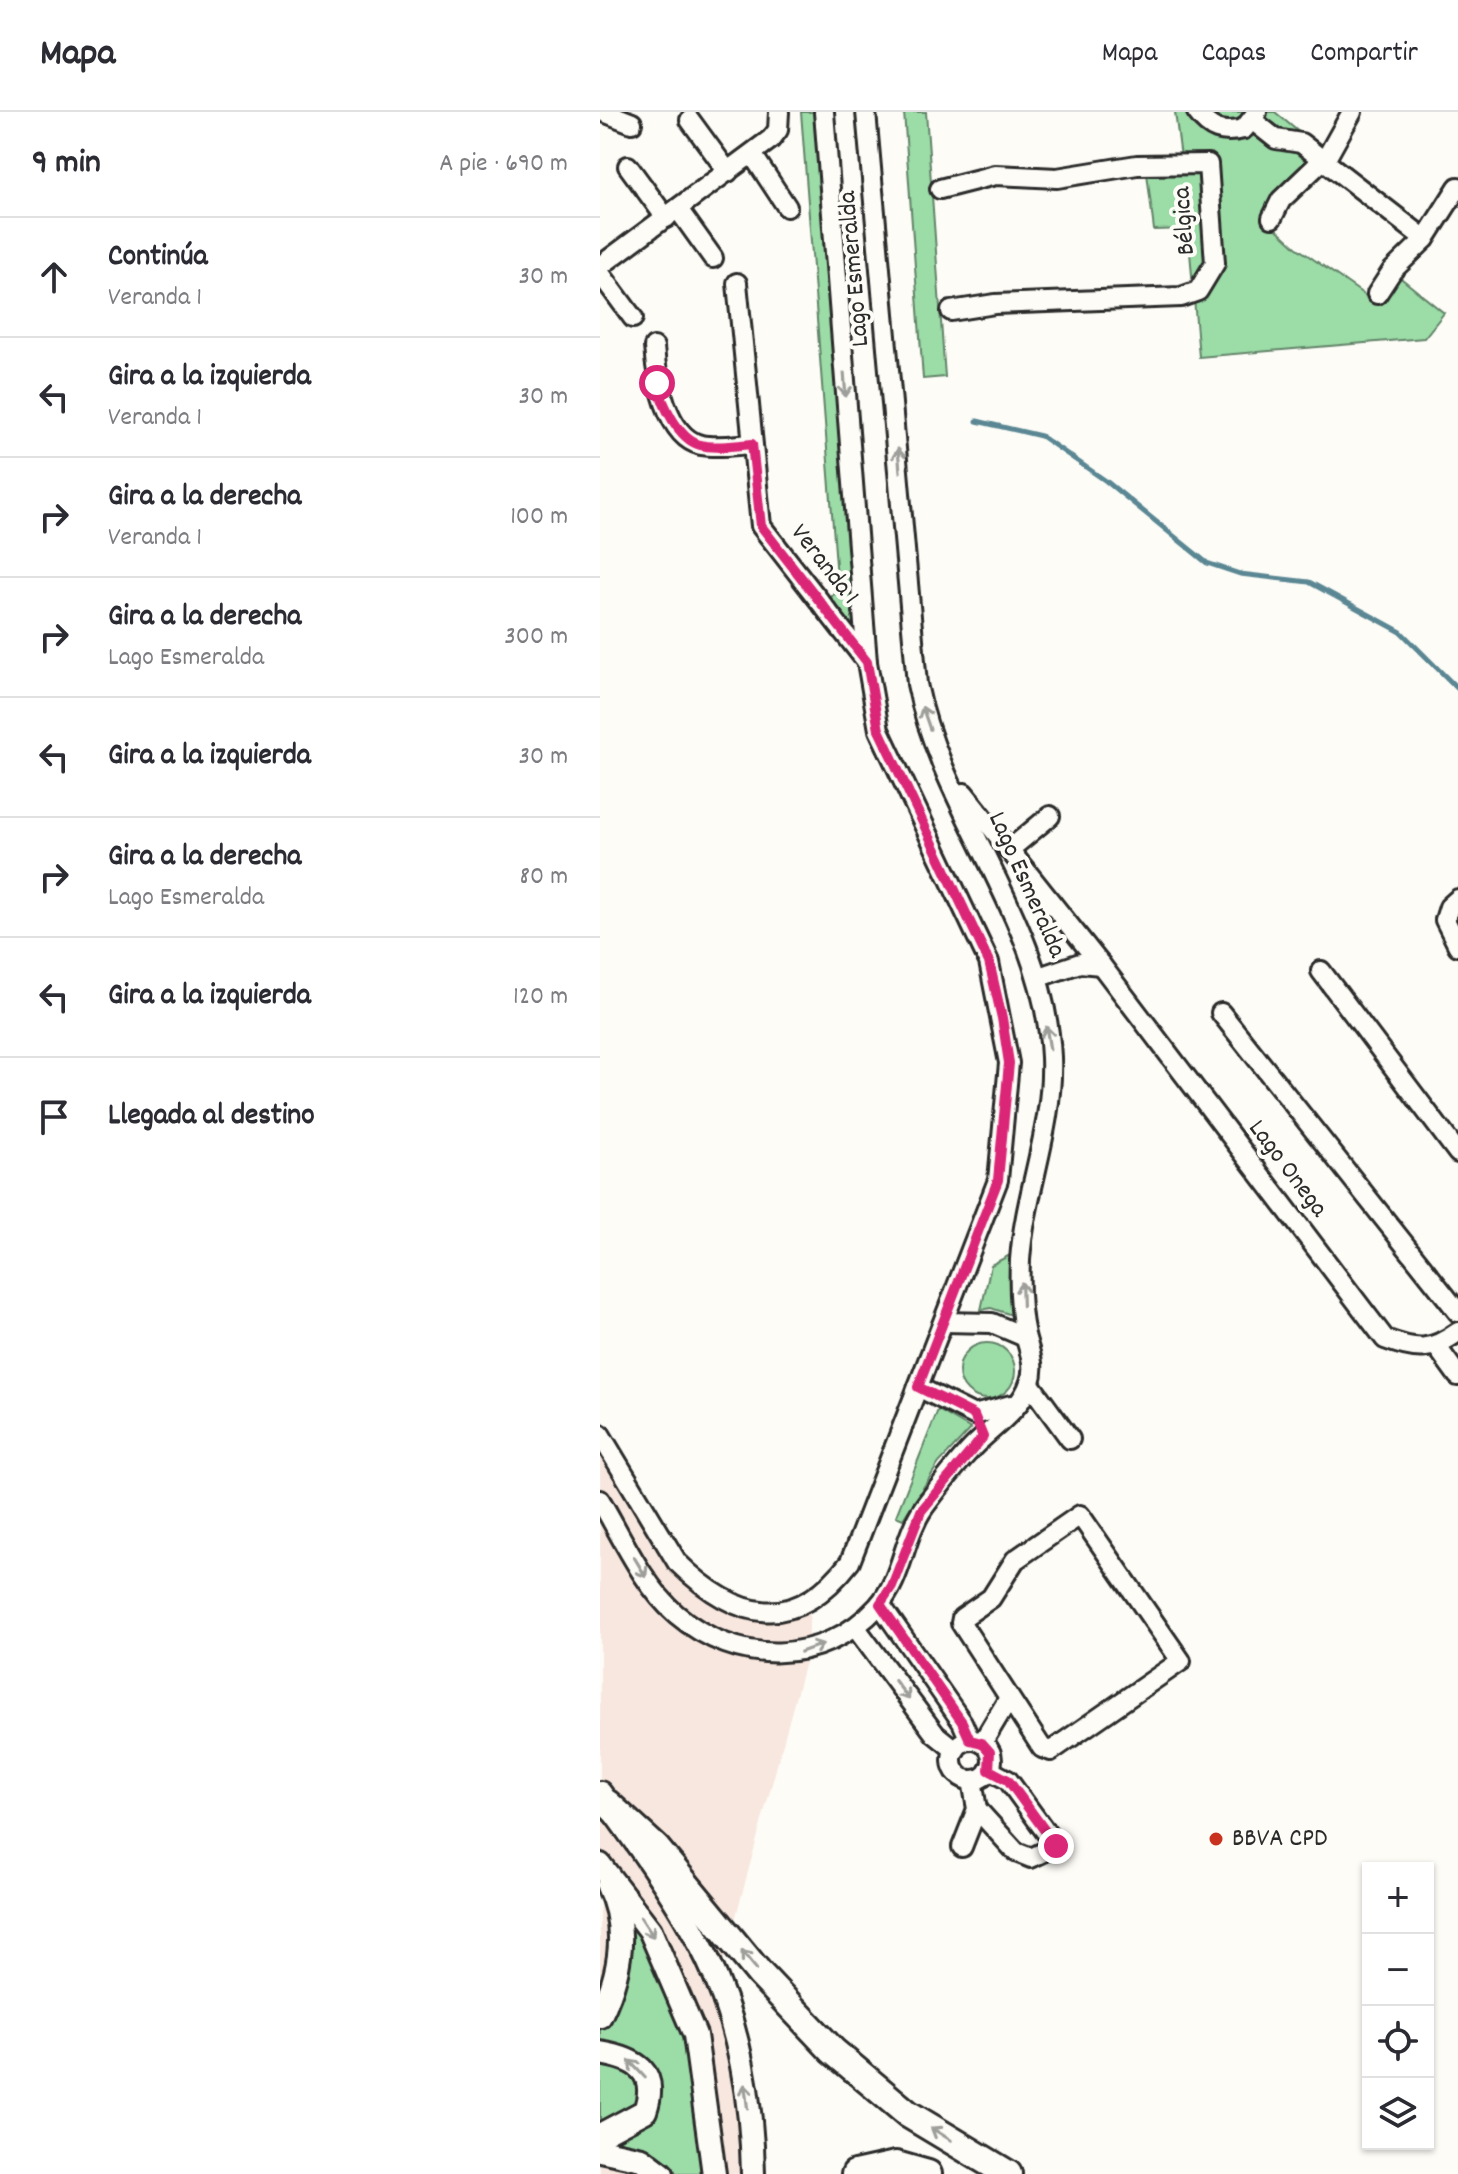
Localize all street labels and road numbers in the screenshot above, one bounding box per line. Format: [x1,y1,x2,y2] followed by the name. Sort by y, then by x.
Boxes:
[1164,185,1206,256] street label: Bélgica
[830,189,880,348] street label: Lago Esmeralda
[781,517,867,613] street label: Veranda 1
[977,806,1075,965] street label: Lago Esmeralda
[1238,1112,1336,1226] street label: Lago Onega

